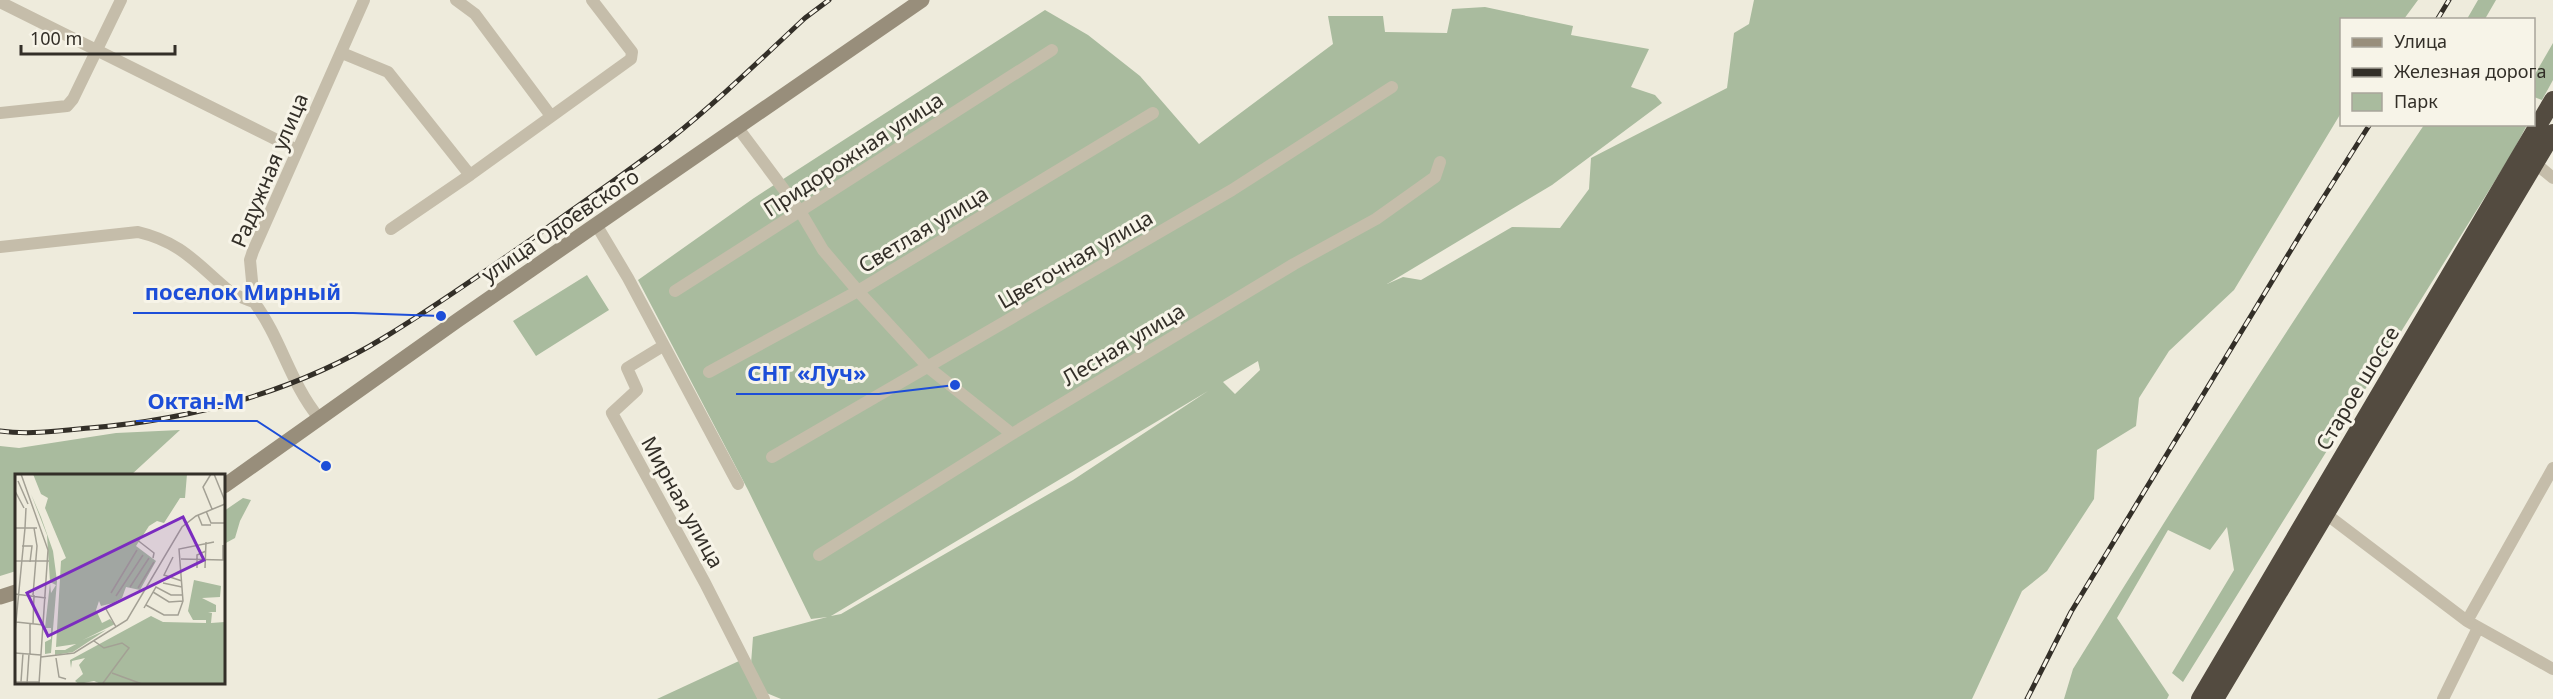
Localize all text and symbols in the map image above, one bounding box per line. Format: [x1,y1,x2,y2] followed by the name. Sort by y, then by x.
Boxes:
[21,18,176,56] scale bar
[2340,18,2535,126] legend
[30,26,82,50] text: 100 m
[2394,29,2447,53] text: Улица
[2394,59,2546,83] text: Железная дорога
[758,85,948,223] street label: Придорожная улица
[224,89,314,251] street label: Радужная улица
[2394,89,2438,113] text: Парк
[476,162,644,288] street label: улица Одоевского
[853,179,993,279] street label: Светлая улица
[992,203,1158,315] street label: Цветочная улица
[133,273,353,313] callout: поселок Мирный
[145,276,341,306] text: поселок Мирный
[1057,296,1189,392] street label: Лесная улица
[2309,321,2405,455] street label: Старое шоссе
[736,354,879,394] callout: СНТ «Луч»
[747,357,867,387] text: СНТ «Луч»
[136,381,257,421] callout: Октан-М
[147,385,245,415] text: Октан-М
[635,431,731,573] street label: Мирная улица
[15,474,225,684] inset map

